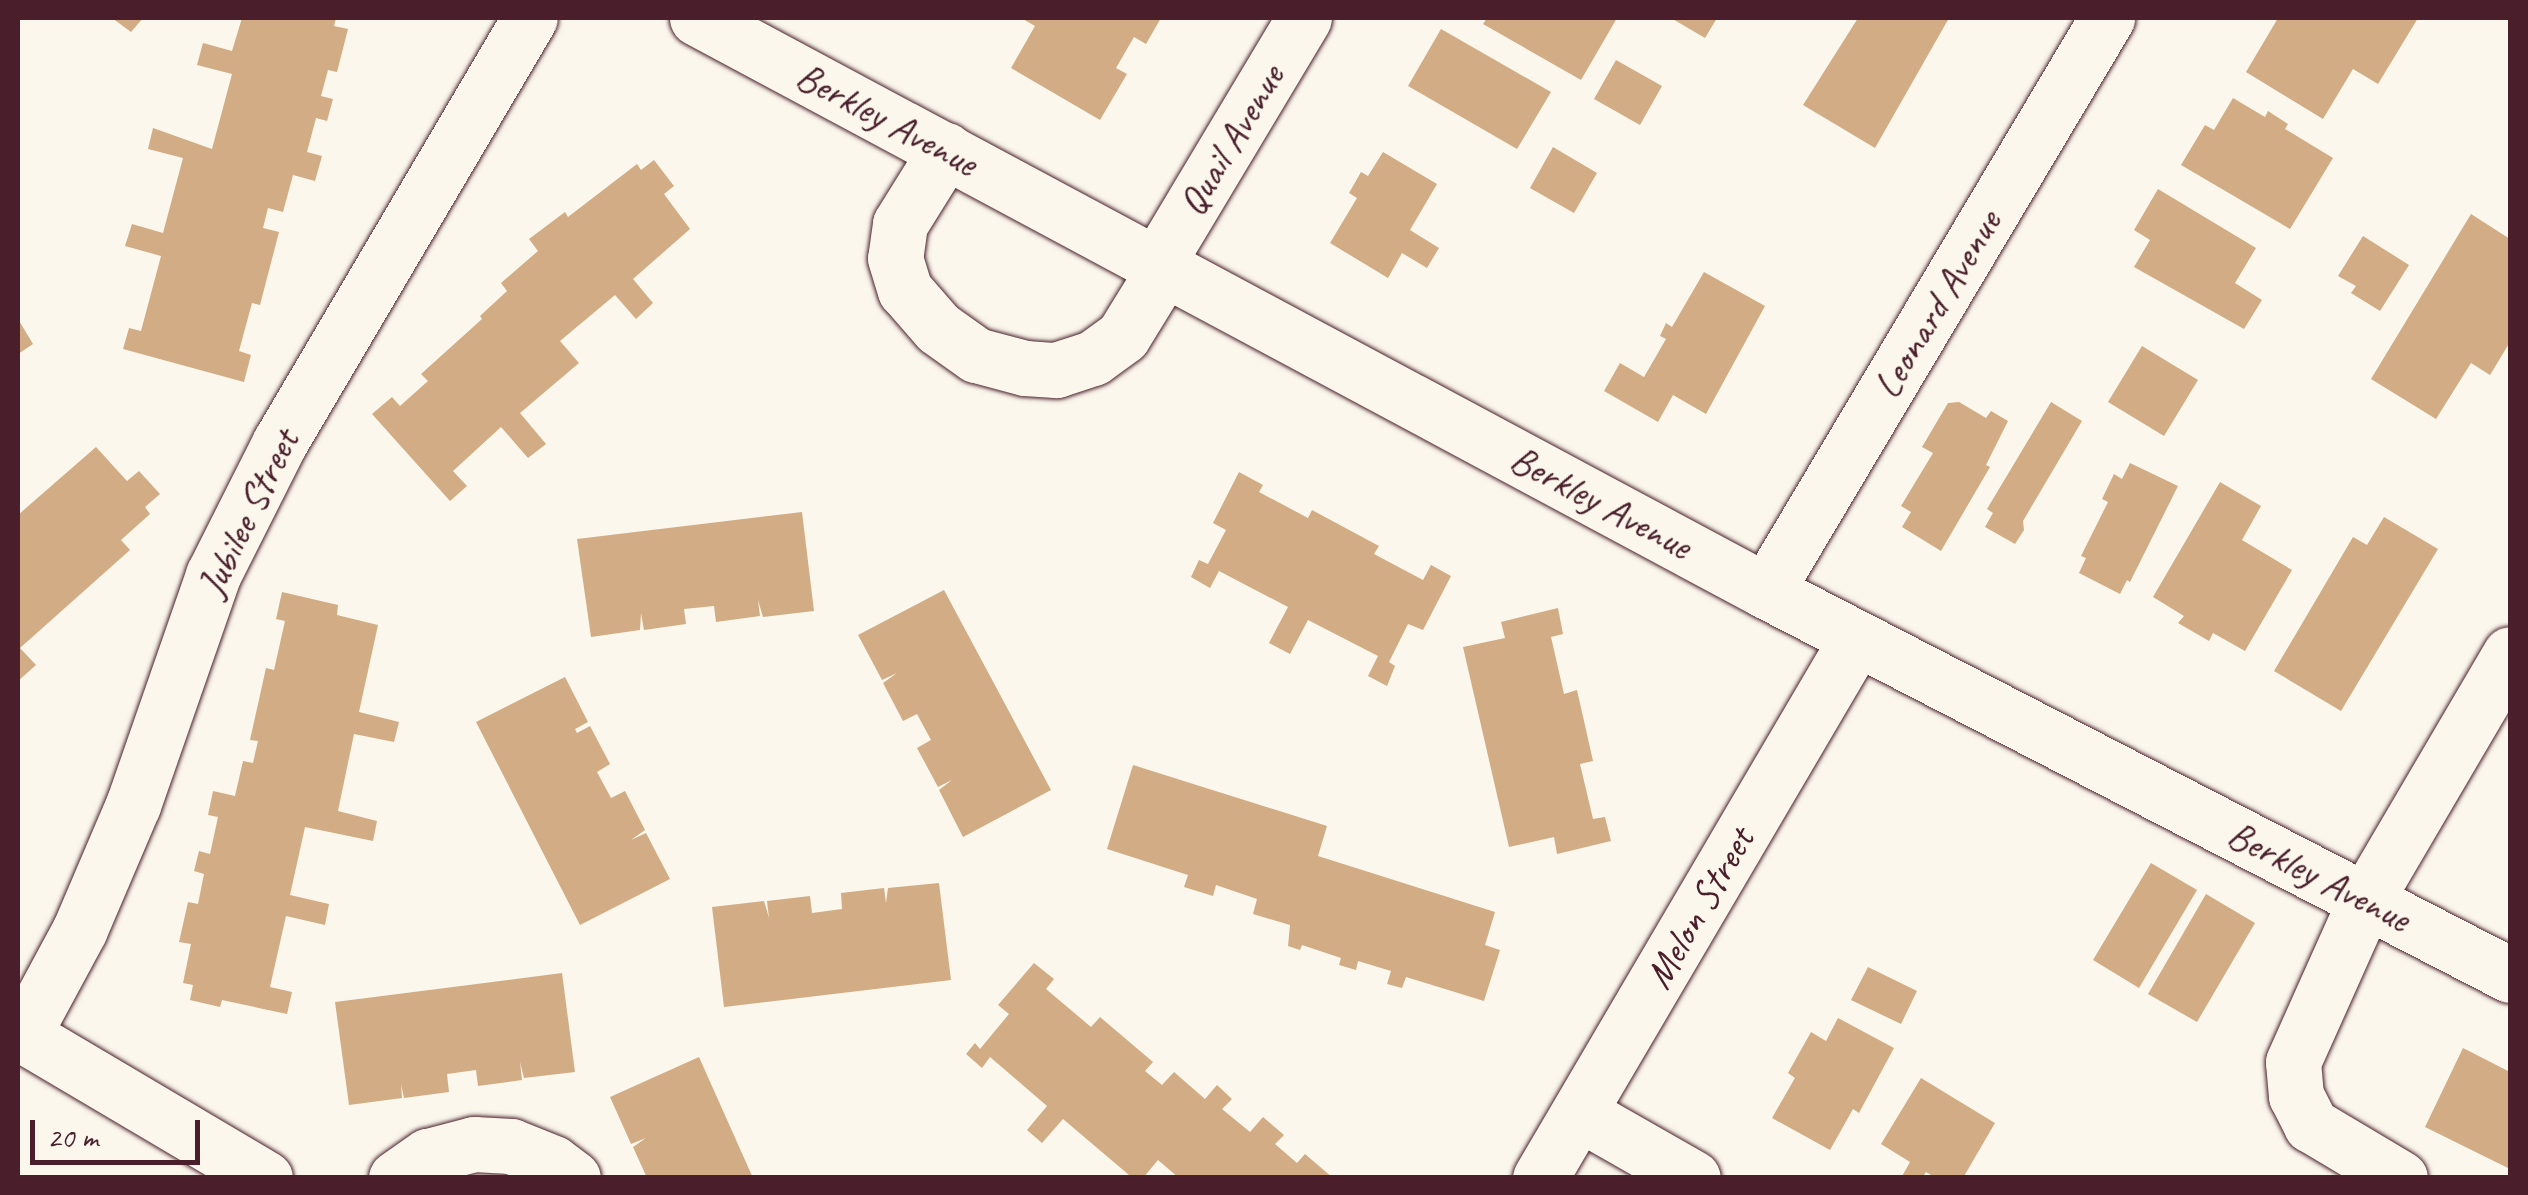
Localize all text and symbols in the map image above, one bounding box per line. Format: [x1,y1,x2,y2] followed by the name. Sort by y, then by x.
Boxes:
[788,51,986,187] street label: Berkley Avenue
[1167,56,1295,224] street label: Quail Avenue
[1862,202,2012,406] street label: Leonard Avenue
[187,421,309,605] street label: Jubilee Street
[1502,434,1700,570] street label: Berkley Avenue
[2220,810,2418,942] street label: Berkley Avenue
[1634,819,1764,997] street label: Melon Street
[35,1100,205,1162] scale bar
[47,1118,98,1156] text: 20 m

